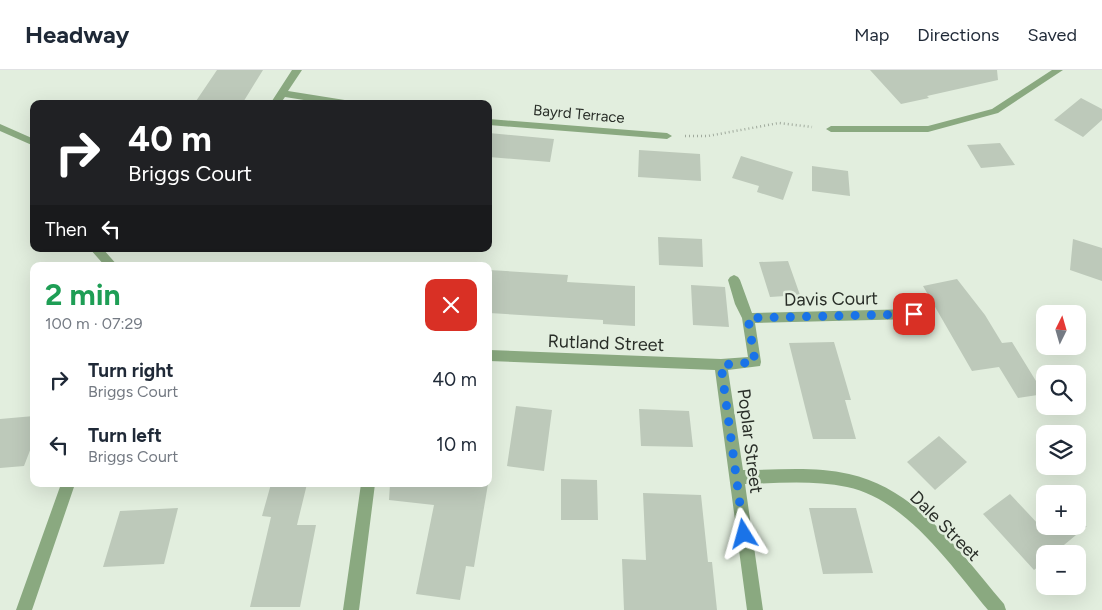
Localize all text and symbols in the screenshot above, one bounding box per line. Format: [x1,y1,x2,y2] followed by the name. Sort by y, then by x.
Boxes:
[25,20,129,49] text: Headway
[854,24,889,46] text: Map
[917,24,999,46] text: Directions
[1027,24,1077,46] text: Saved
[532,101,626,127] street label: Bayrd Terrace
[128,118,212,160] text: 40 m
[45,120,110,185] icon: right
[128,160,252,187] text: Briggs Court
[97,215,125,243] icon: left
[45,218,87,241] text: Then
[45,276,121,313] text: 2 min
[425,279,477,331] button: close
[784,287,878,311] street label: Davis Court
[893,293,935,335] pin
[900,300,928,328] icon: arrive
[1036,305,1086,355] north arrow
[1036,305,1086,595] map controls
[45,314,143,333] text: 100 m · 07:29
[547,330,665,356] street label: Rutland Street
[88,359,174,382] text: Turn right
[1036,365,1086,415] button: search
[45,366,73,394] icon: right
[432,368,477,391] text: 40 m
[88,382,178,401] text: Briggs Court
[733,387,767,495] street label: Poplar Street
[88,424,162,447] text: Turn left
[1036,425,1086,475] button: layers
[45,431,73,459] icon: left
[436,433,477,456] text: 10 m
[88,447,178,466] text: Briggs Court
[1036,485,1086,535] button: +
[905,486,985,566] street label: Dale Street
[717,507,769,559] position arrow
[1036,545,1086,595] button: −

